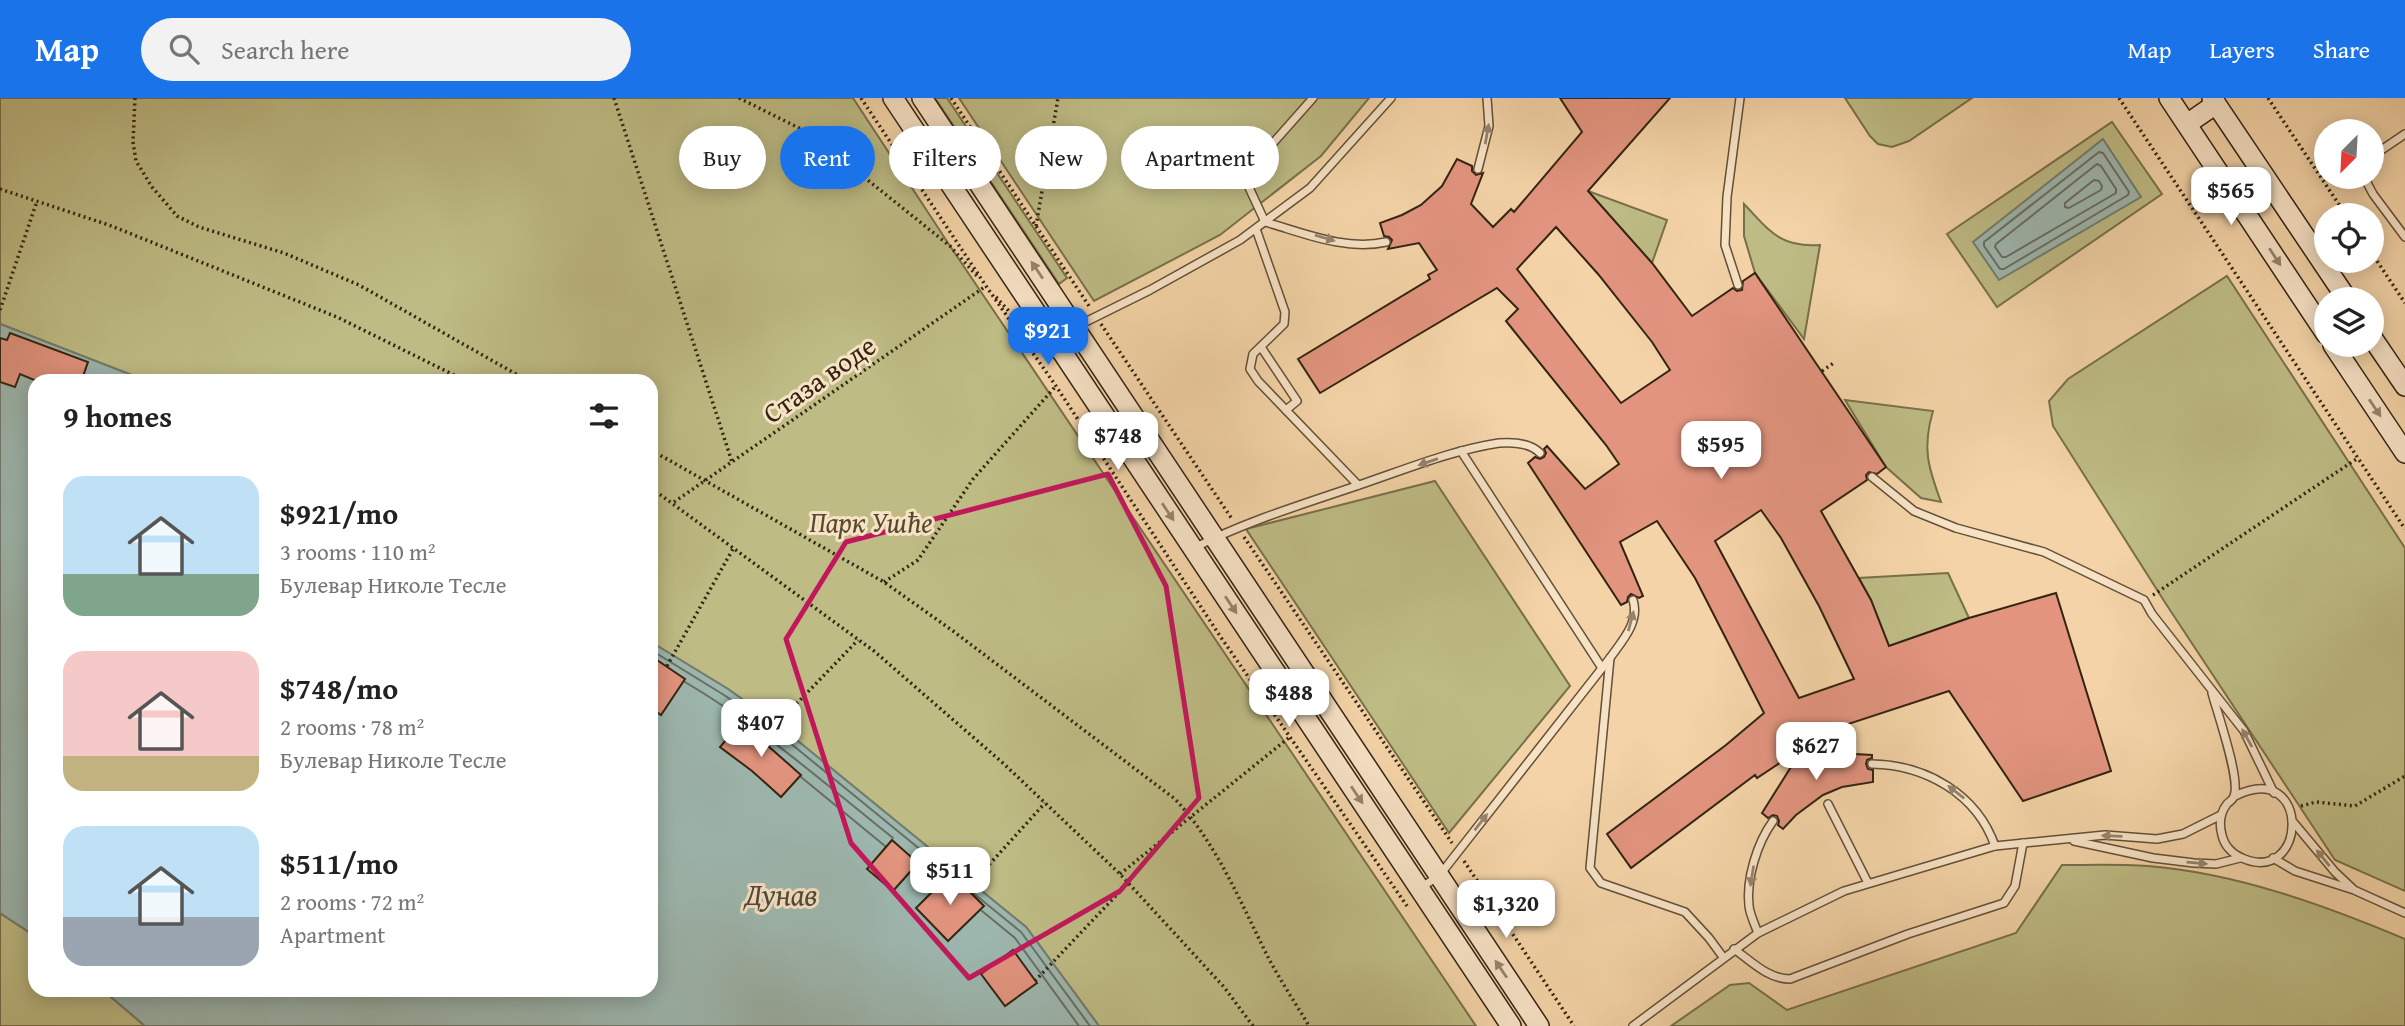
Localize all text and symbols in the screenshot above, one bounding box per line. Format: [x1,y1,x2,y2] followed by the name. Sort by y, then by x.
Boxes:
[141,18,631,81] search box
[35,25,99,73] text: Map
[165,30,203,68] icon: search
[221,30,349,69] text: Search here
[2128,32,2171,67] text: Map
[2209,32,2275,67] text: Layers
[2313,32,2370,67] text: Share
[2314,119,2384,189] north arrow
[2314,119,2384,357] map controls
[1482,123,1493,145] one-way arrow
[679,126,766,189] chip: Buy
[780,126,875,189] chip: Rent
[889,126,1001,189] chip: Filters
[1015,126,1107,189] chip: New
[1121,126,1279,189] chip: Apartment
[2190,167,2272,227] pin: $565
[2207,173,2255,206] text: $565
[2314,203,2384,273] button: locate
[1315,234,1336,244] one-way arrow
[2268,248,2282,266] one-way arrow
[1030,261,1043,280] one-way arrow
[2314,287,2384,357] button: layers
[1007,308,1089,367] pin: $921
[1024,313,1072,346] text: $921
[754,325,884,433] street label: Стаза воде
[63,394,172,438] text: 9 homes
[585,397,623,435] icon: filters
[2368,399,2382,417] one-way arrow
[1077,412,1159,472] pin: $748
[1094,418,1142,451] text: $748
[1680,422,1762,481] pin: $595
[1697,427,1745,460] text: $595
[1417,457,1438,468] one-way arrow
[280,491,398,535] text: $921/mo
[809,501,933,542] park label: Парк Ушће
[1162,502,1175,522] one-way arrow
[119,504,203,588] icon: home
[280,535,435,568] text: 3 rooms · 110 m²
[280,568,506,601] text: Булевар Николе Тесле
[1224,595,1237,615] one-way arrow
[1626,610,1637,632] one-way arrow
[280,666,398,710] text: $748/mo
[1248,670,1330,729] pin: $488
[1265,675,1313,708] text: $488
[119,679,203,763] icon: home
[720,700,802,759] pin: $407
[737,705,785,738] text: $407
[280,710,424,743] text: 2 rooms · 78 m²
[1775,722,1857,782] pin: $627
[1792,728,1840,761] text: $627
[2241,728,2253,747] one-way arrow
[280,743,506,776] text: Булевар Николе Тесле
[1350,785,1363,804] one-way arrow
[1947,785,1965,800] one-way arrow
[1474,814,1489,832] one-way arrow
[2100,830,2122,842] one-way arrow
[280,841,398,885] text: $511/mo
[909,848,991,907] pin: $511
[2316,849,2331,866] one-way arrow
[926,853,974,886] text: $511
[119,854,203,938] icon: home
[2186,858,2208,869] one-way arrow
[1746,865,1757,887] one-way arrow
[742,872,818,916] water label: Дунав
[1449,880,1563,940] pin: $1,320
[280,885,424,918] text: 2 rooms · 72 m²
[1473,886,1539,919] text: $1,320
[280,918,385,951] text: Apartment
[1494,960,1508,978] one-way arrow

